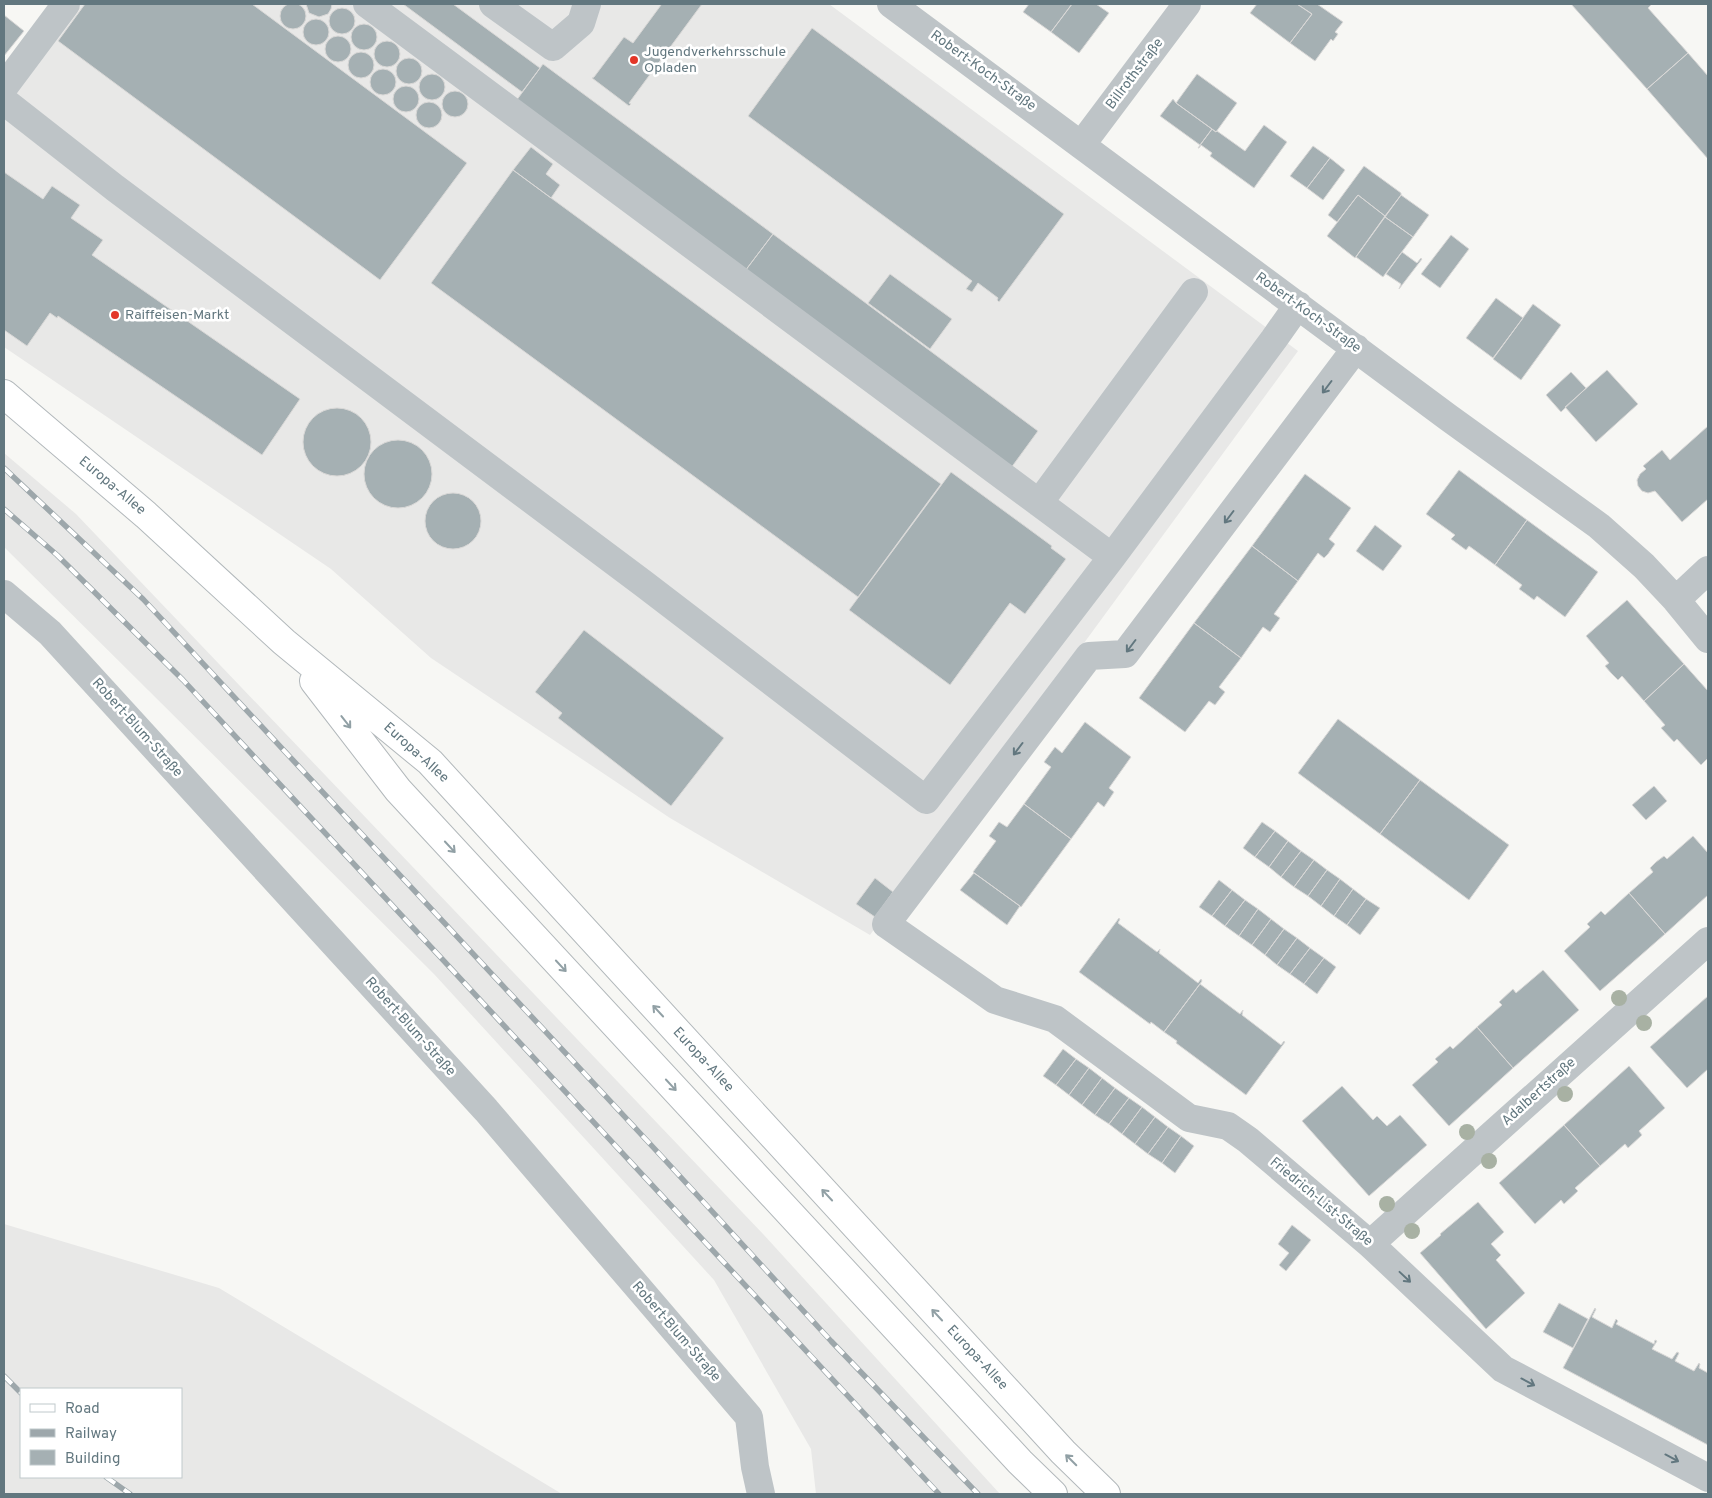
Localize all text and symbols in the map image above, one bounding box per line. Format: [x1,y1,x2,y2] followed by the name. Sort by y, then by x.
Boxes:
[927,27,1039,115] street label: Robert-Koch-Straße
[1103,35,1167,113] street label: Billrothstraße
[644,44,786,77] place label: Jugendverkehrsschule Opladen
[628,54,640,66] marker: Jugendverkehrsschule Opladen
[1252,269,1364,357] street label: Robert-Koch-Straße
[125,307,229,324] place label: Raiffeisen-Markt
[109,309,121,321] marker: Raiffeisen-Markt
[1322,380,1332,394] one-way arrow
[75,453,149,519] street label: Europa-Allee
[1223,510,1234,523] one-way arrow
[1125,639,1136,652] one-way arrow
[88,675,186,781] street label: Robert-Blum-Straße
[340,716,351,729] one-way arrow
[380,719,452,787] street label: Europa-Allee
[1013,742,1024,755] one-way arrow
[444,840,456,853] one-way arrow
[555,960,567,972] one-way arrow
[361,974,459,1080] street label: Robert-Blum-Straße
[652,1005,664,1017] one-way arrow
[669,1024,737,1096] street label: Europa-Allee
[1498,1054,1580,1130] street label: Adalbertstraße
[665,1079,677,1092] one-way arrow
[1266,1154,1376,1250] street label: Friedrich-List-Straße
[821,1189,833,1202] one-way arrow
[1399,1271,1412,1283] one-way arrow
[628,1278,724,1386] street label: Robert-Blum-Straße
[931,1309,943,1321] one-way arrow
[943,1322,1011,1394] street label: Europa-Allee
[1520,1378,1535,1387] one-way arrow
[20,1388,182,1478] legend
[65,1400,100,1419] text: Road
[65,1425,117,1444] text: Railway
[65,1450,120,1469] text: Building
[1664,1453,1679,1463] one-way arrow
[1065,1454,1077,1466] one-way arrow

